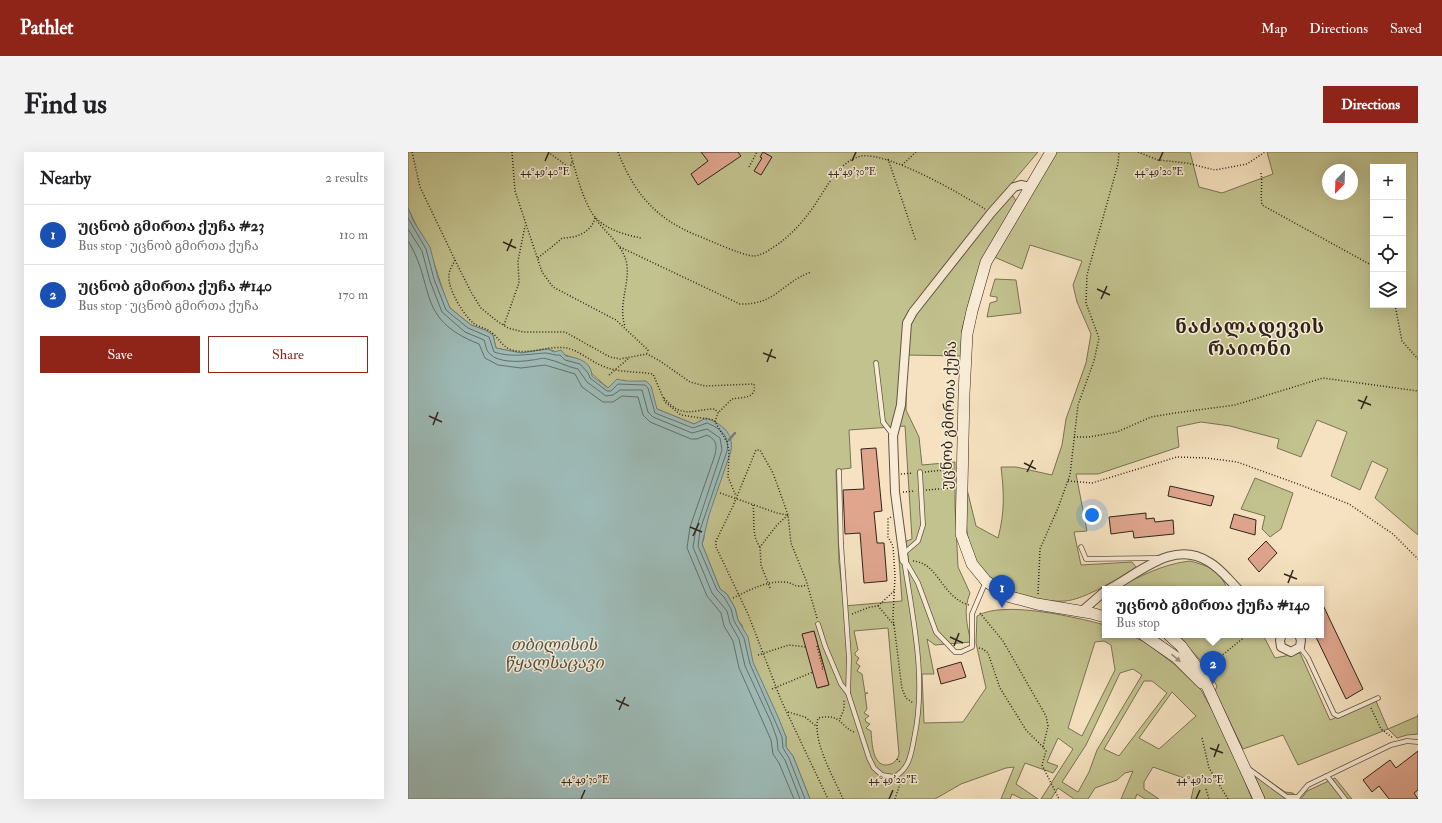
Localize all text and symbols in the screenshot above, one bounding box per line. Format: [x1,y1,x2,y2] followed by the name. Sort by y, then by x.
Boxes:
[20,16,74,40] text: Pathlet
[1261,20,1287,37] text: Map
[1309,20,1368,37] text: Directions
[1390,20,1422,37] text: Saved
[1323,86,1418,123] button: Directions
[24,87,107,122] text: Find us
[1322,164,1358,200] north arrow
[1370,164,1406,308] map controls
[1370,164,1406,200] button: +
[520,166,570,178] text: 44°49'40"E
[828,166,876,178] text: 44°49'30"E
[1134,166,1184,178] text: 44°49'20"E
[40,168,91,189] text: Nearby
[325,170,368,186] text: 2 results
[1370,200,1406,236] button: −
[78,217,264,236] text: უცნობ გმირთა ქუჩა #23
[51,227,55,243] text: 1
[339,227,368,243] text: 110 m
[1370,236,1406,272] button: locate
[78,238,259,254] text: Bus stop · უცნობ გმირთა ქუჩა
[1370,272,1406,308] button: layers
[78,277,272,296] text: უცნობ გმირთა ქუჩა #140
[50,287,56,303] text: 2
[338,287,368,303] text: 170 m
[78,298,259,314] text: Bus stop · უცნობ გმირთა ქუჩა
[1175,315,1325,361] district label: ნაძალადევის რაიონი
[40,336,200,373] button: Save
[208,336,368,373] button: Share
[937,340,961,490] street label: უცნობ გმირთა ქუჩა
[1082,505,1102,525] your location
[989,575,1015,608] pin: 1
[1102,586,1324,638] popup
[1116,596,1310,615] text: უცნობ გმირთა ქუჩა #140
[1116,615,1160,631] text: Bus stop
[504,635,605,673] water label: თბილისის წყალსაცავი
[1200,651,1226,684] pin: 2
[1171,653,1181,662] one-way arrow
[561,774,609,786] text: 44°49'30"E
[868,774,918,786] text: 44°49'20"E
[1176,774,1224,786] text: 44°49'10"E

